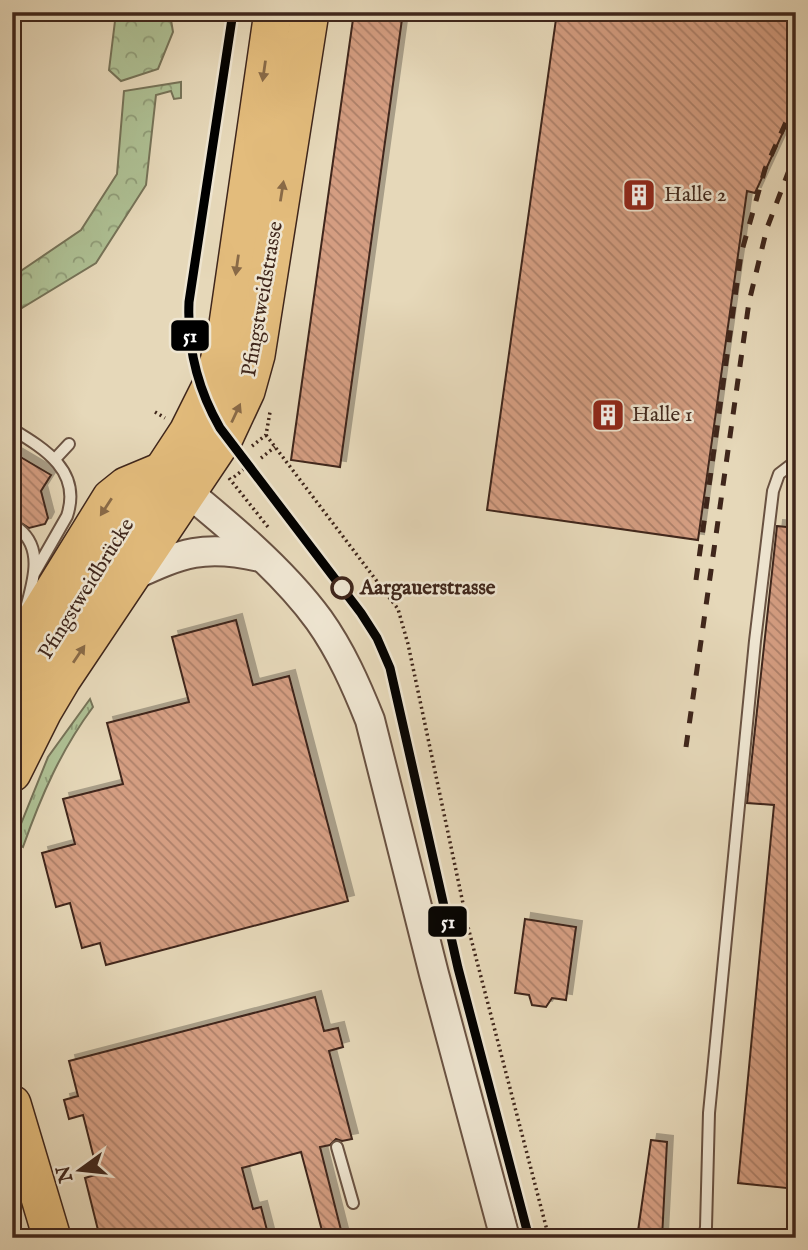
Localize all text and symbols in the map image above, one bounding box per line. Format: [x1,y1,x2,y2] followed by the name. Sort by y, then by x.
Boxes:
[259,60,270,82] one-way arrow
[620,176,658,214] building icon: Halle 2
[276,180,287,202] one-way arrow
[664,182,727,209] place label: Halle 2
[236,219,290,379] street label: Pfingstweidstrasse
[231,254,242,276] one-way arrow
[170,319,210,352] line badge: 51
[183,325,197,349] text: 51
[589,396,627,434] building icon: Halle 1
[632,402,693,429] place label: Halle 1
[231,403,242,423] one-way arrow
[100,497,113,516] one-way arrow
[33,513,141,664] street label: Pfingstweidbrücke
[359,575,496,602] place label: Aargauerstrasse
[331,577,353,599] marker: Aargauerstrasse
[73,644,86,663] one-way arrow
[427,905,468,938] line badge: 51
[441,911,455,935] text: 51
[46,1134,116,1204] north arrow
[52,1162,79,1186] text: N

